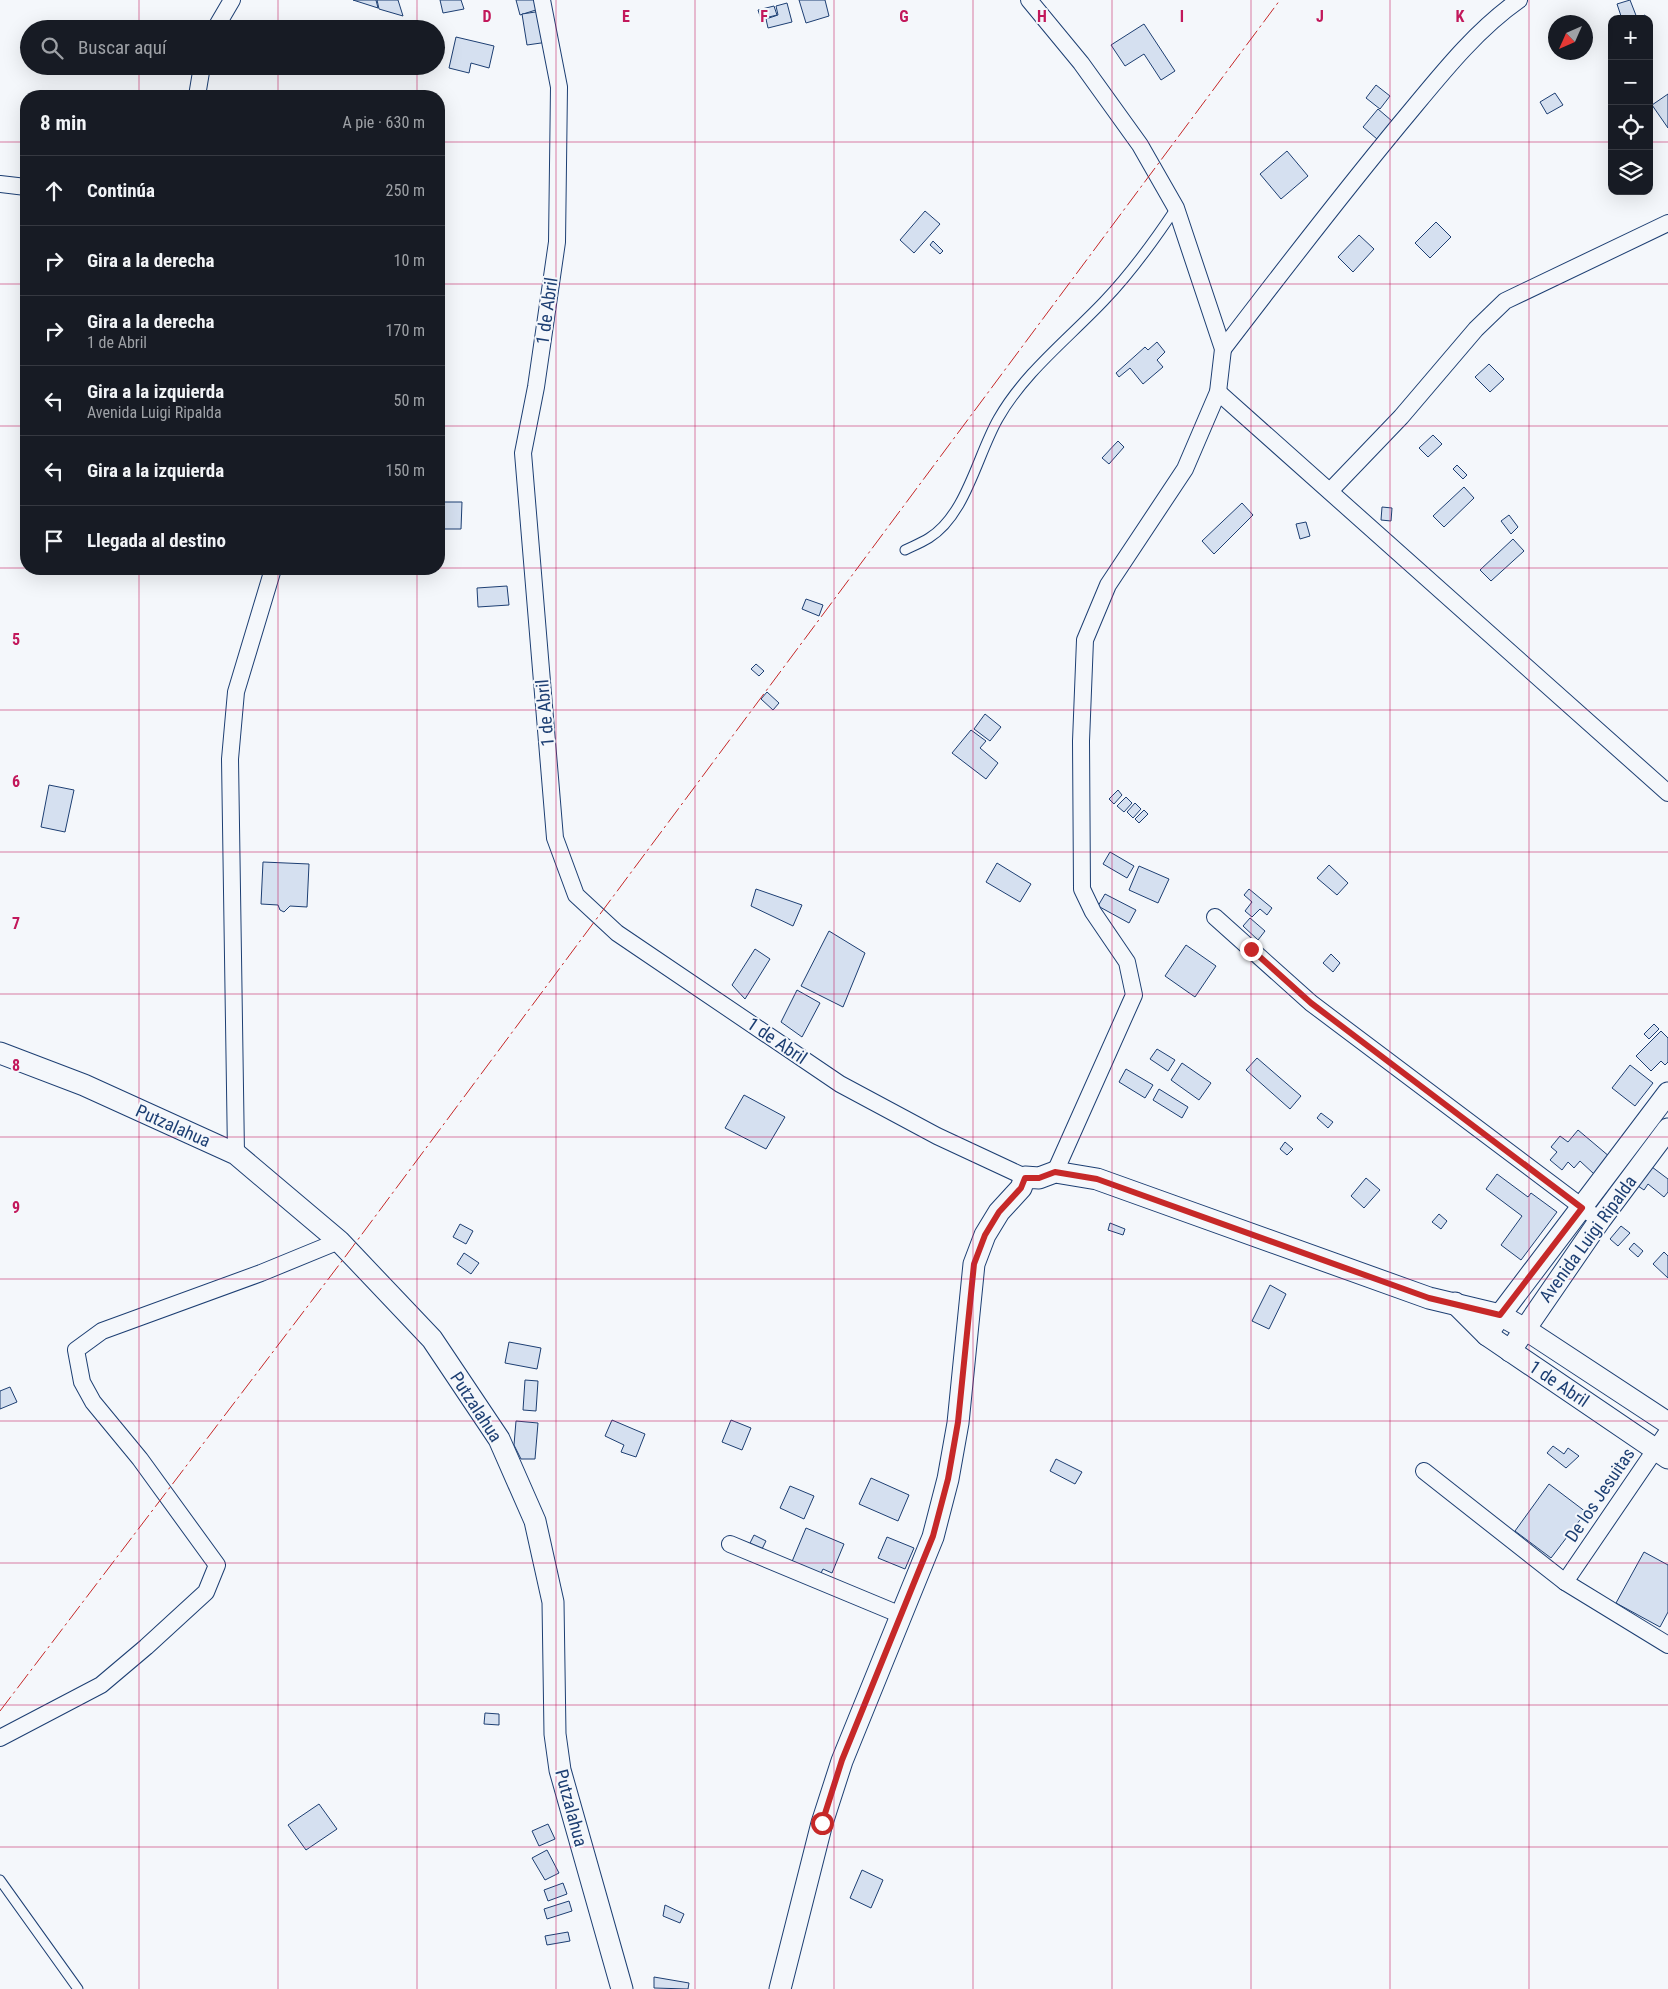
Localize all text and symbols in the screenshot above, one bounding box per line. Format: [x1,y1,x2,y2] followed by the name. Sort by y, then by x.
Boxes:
[482,7,492,26] text: D
[622,7,630,26] text: E
[760,7,768,26] text: F
[899,7,909,26] text: G
[1037,7,1047,26] text: H
[1180,7,1184,26] text: I
[1316,7,1324,26] text: J
[1456,7,1465,26] text: K
[1548,15,1593,60] north arrow
[1608,15,1653,195] map controls
[1608,15,1653,60] button: +
[20,20,445,75] search box
[38,34,66,62] icon: search
[78,36,167,59] text: Buscar aquí
[1608,60,1653,105] button: −
[1608,105,1653,150] button: locate
[40,111,87,135] text: 8 min
[342,113,425,132] text: A pie · 630 m
[1608,150,1653,195] button: layers
[40,177,68,205] icon: ahead
[87,179,155,202] text: Continúa
[386,181,425,200] text: 250 m
[40,247,68,275] icon: right
[87,249,214,272] text: Gira a la derecha
[393,251,425,270] text: 10 m
[531,276,562,346] street label: 1 de Abril
[87,310,214,333] text: Gira a la derecha
[40,317,68,345] icon: right
[386,321,425,340] text: 170 m
[87,333,147,352] text: 1 de Abril
[87,380,224,403] text: Gira a la izquierda
[40,387,68,415] icon: left
[393,391,425,410] text: 50 m
[87,403,222,422] text: Avenida Luigi Ripalda
[40,457,68,485] icon: left
[87,459,224,482] text: Gira a la izquierda
[386,461,425,480] text: 150 m
[40,527,68,555] icon: arrive
[87,529,226,552] text: Llegada al destino
[12,630,20,649] text: 5
[531,678,558,748] street label: 1 de Abril
[12,772,20,791] text: 6
[12,914,20,933] text: 7
[1240,938,1263,961] route end
[743,1013,811,1068] street label: 1 de Abril
[12,1056,20,1075] text: 8
[133,1100,214,1151] street label: Putzalahua
[1535,1171,1641,1306] street label: Avenida Luigi Ripalda
[12,1198,20,1217] text: 9
[1525,1356,1593,1411] street label: 1 de Abril
[446,1368,507,1446] street label: Putzalahua
[1560,1444,1639,1546] street label: De los Jesuitas
[551,1767,592,1849] street label: Putzalahua
[811,1812,834,1835] route start

